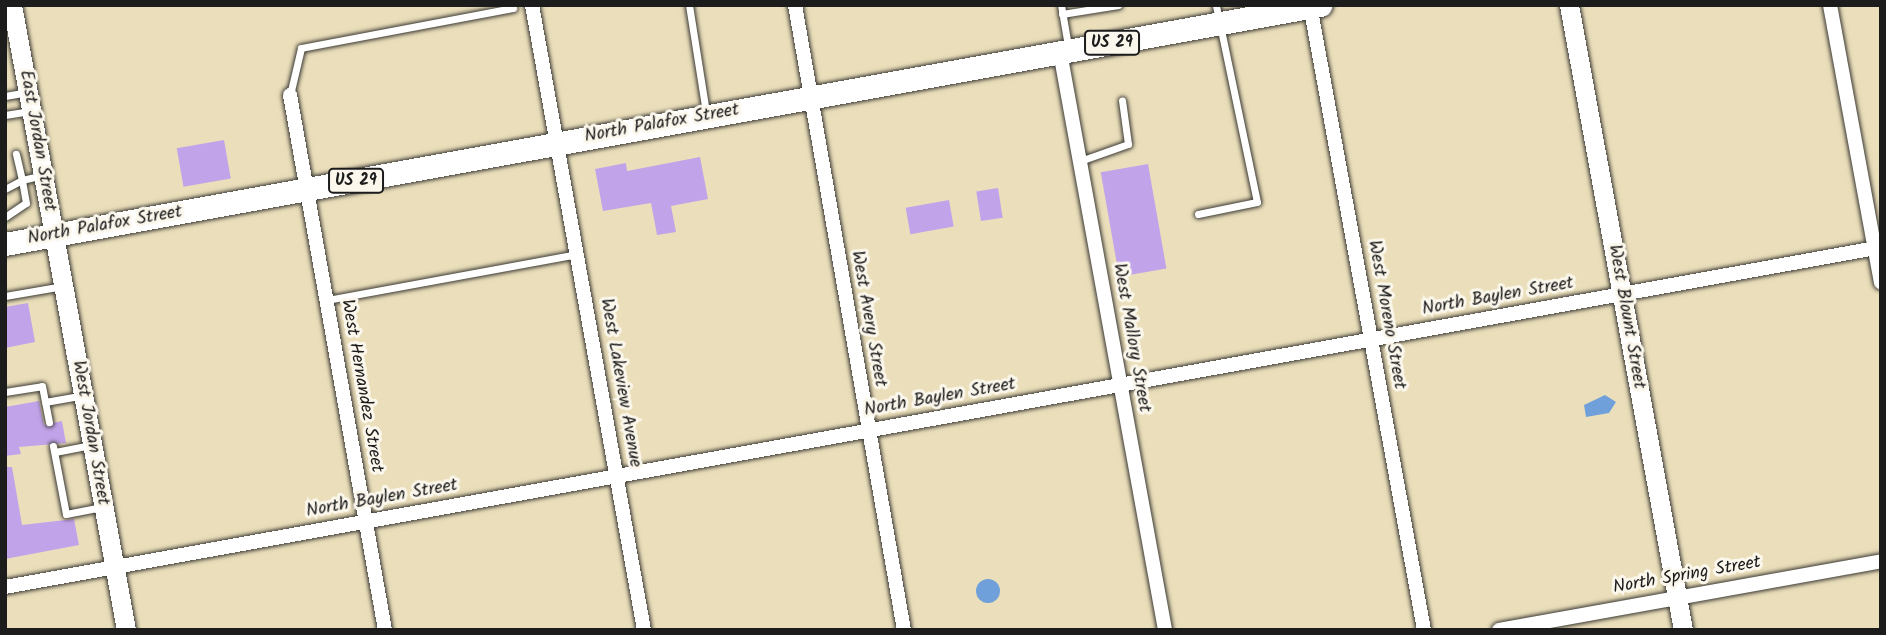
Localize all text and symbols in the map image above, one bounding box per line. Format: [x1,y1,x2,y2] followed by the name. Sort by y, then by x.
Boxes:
[1084,31,1140,56] road number: US 29
[14,69,60,213] street label: East Jordan Street
[583,100,741,148] street label: North Palafox Street
[328,168,384,194] road number: US 29
[26,202,184,250] street label: North Palafox Street
[1362,239,1410,391] street label: West Moreno Street
[1603,243,1649,391] street label: West Blount Street
[845,249,891,389] street label: West Avery Street
[1107,262,1155,414] street label: West Mallory Street
[1421,273,1575,321] street label: North Baylen Street
[595,297,645,469] street label: West Lakeview Avenue
[335,298,387,474] street label: West Hernandez Street
[67,359,113,507] street label: West Jordan Street
[863,374,1017,422] street label: North Baylen Street
[305,475,459,523] street label: North Baylen Street
[1611,552,1763,600] street label: North Spring Street

